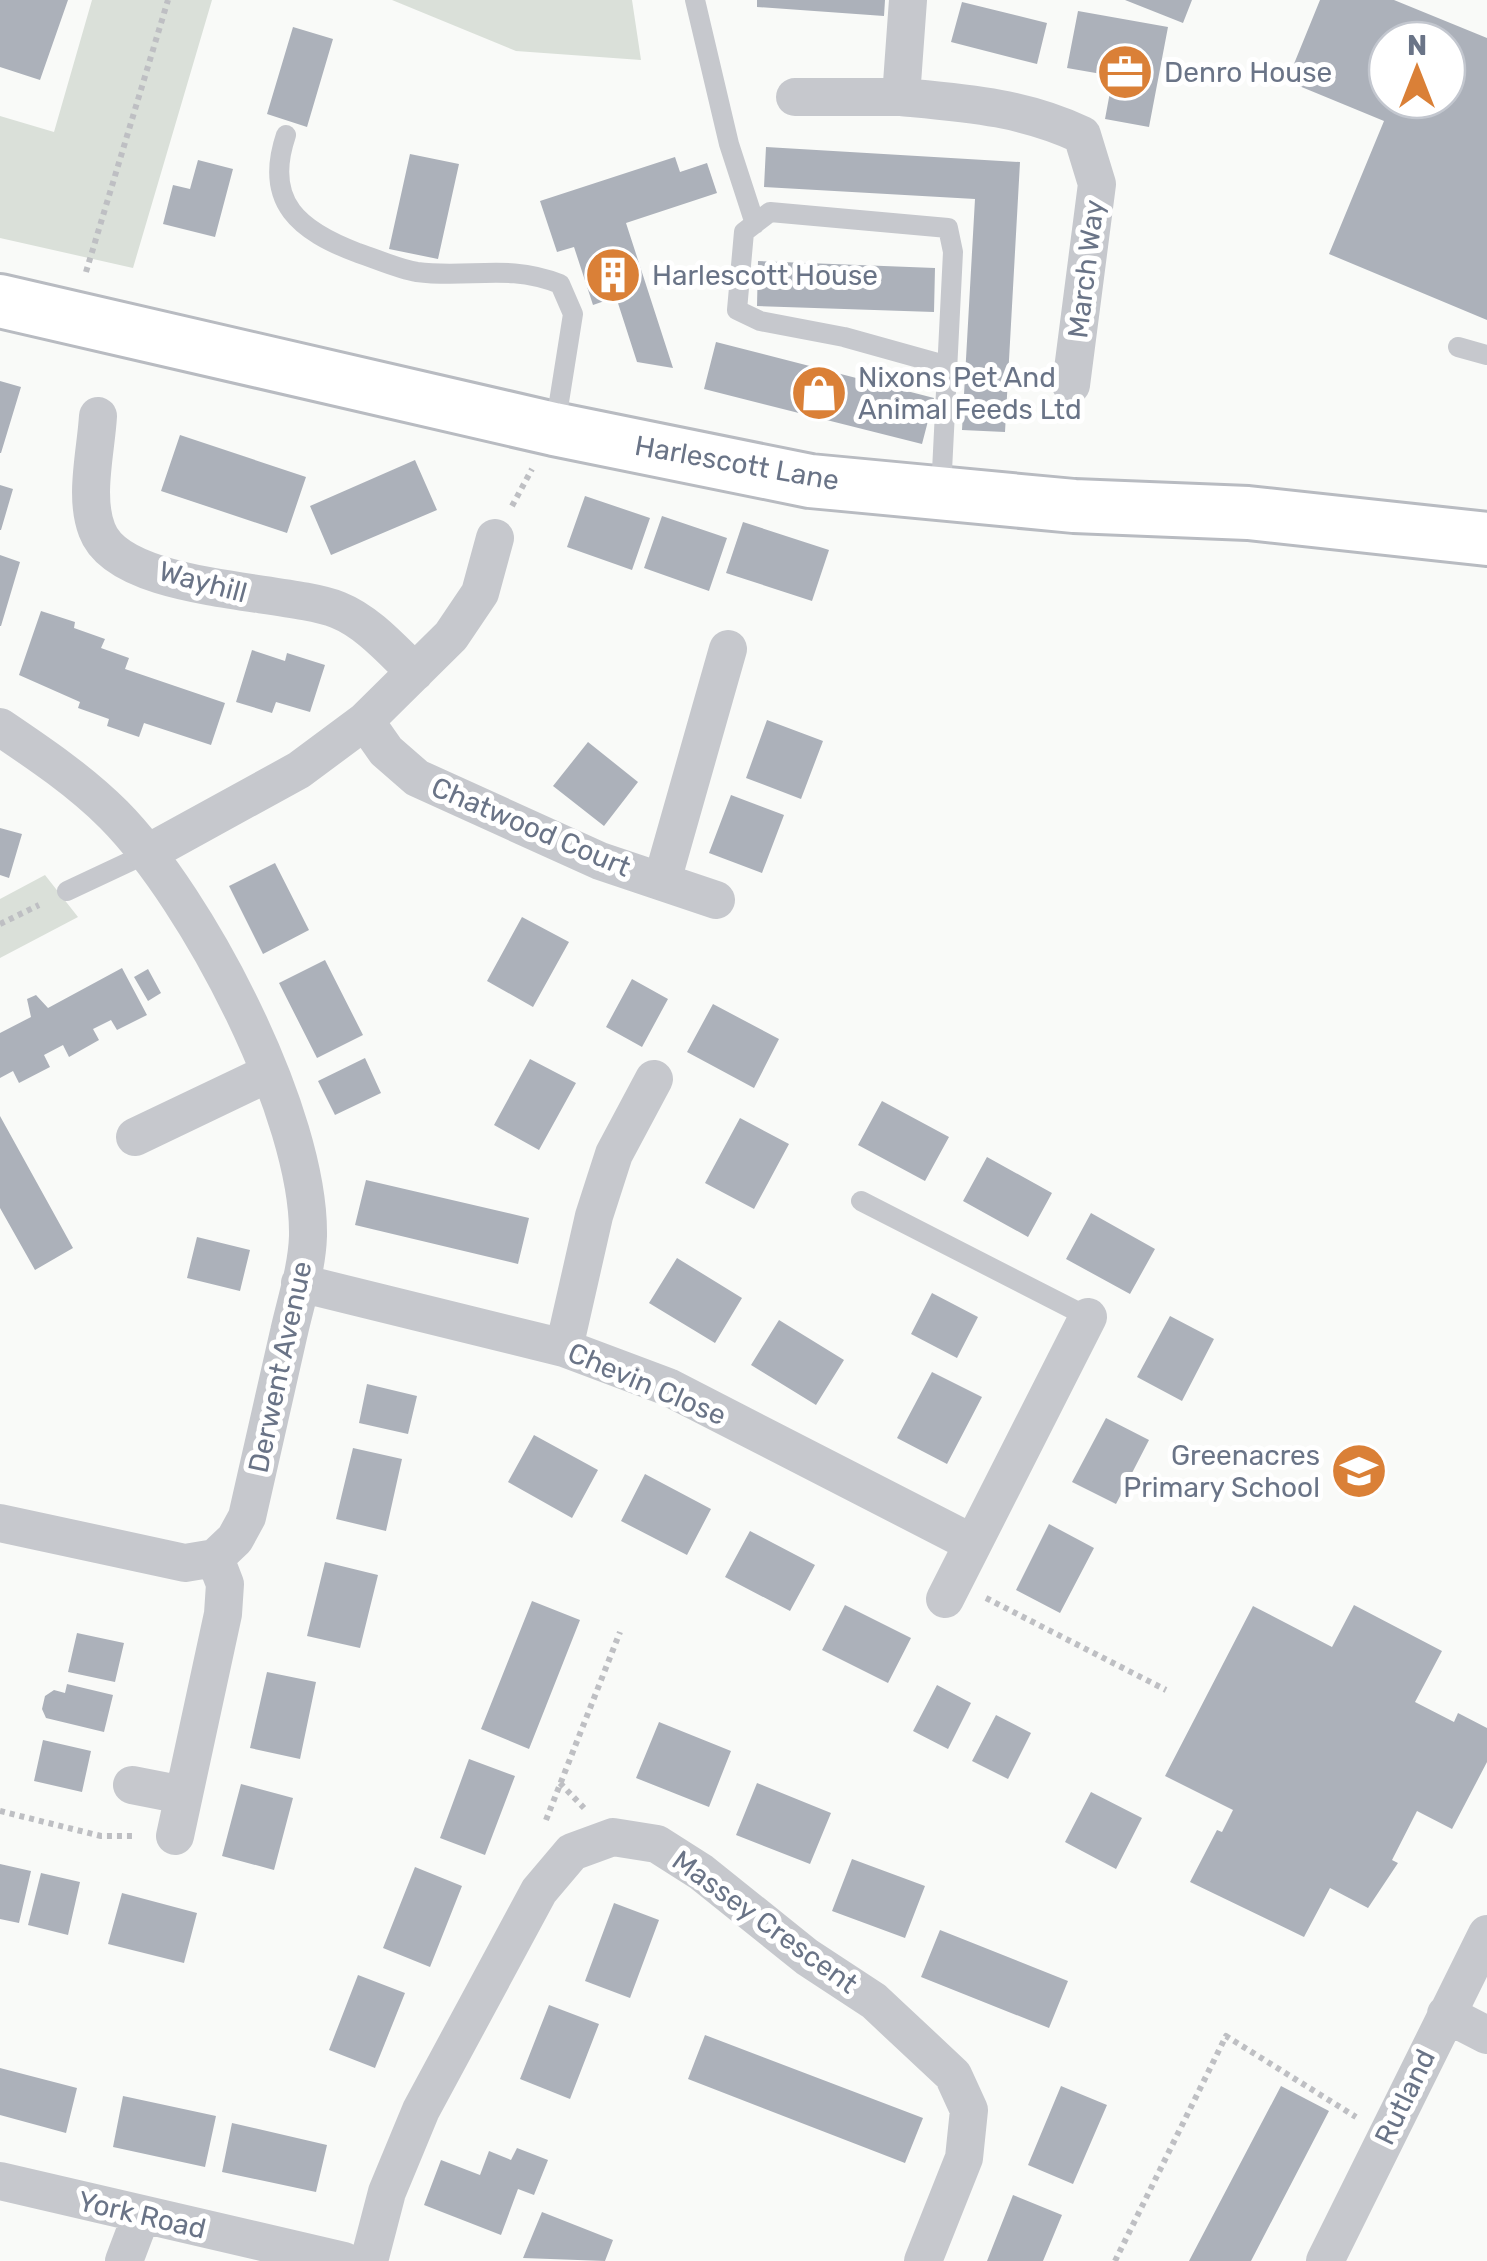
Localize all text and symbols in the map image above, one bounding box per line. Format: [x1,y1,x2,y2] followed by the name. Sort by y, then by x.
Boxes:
[1367,20,1467,120] north arrow
[1407,29,1427,62] text: N
[1095,42,1155,102] office icon: Denro House
[1164,56,1332,89] place label: Denro House
[1061,198,1111,340] street label: March Way
[583,245,643,305] building icon: Harlescott House
[652,259,878,292] place label: Harlescott House
[858,361,1082,426] place label: Nixons Pet And Animal Feeds Ltd
[789,363,849,423] shop icon: Nixons Pet And Animal Feeds Ltd
[632,429,842,497] street label: Harlescott Lane
[155,554,251,610] street label: Wayhill
[427,770,635,884] street label: Chatwood Court
[241,1258,319,1476] street label: Derwent Avenue
[563,1336,731,1432] street label: Chevin Close
[1123,1439,1320,1504] place label: Greenacres Primary School
[1329,1441,1389,1501] school or university icon: Greenacres Primary School
[666,1844,864,2000] street label: Massey Crescent
[1368,2044,1442,2150] street label: Rutland
[75,2184,209,2246] street label: York Road

